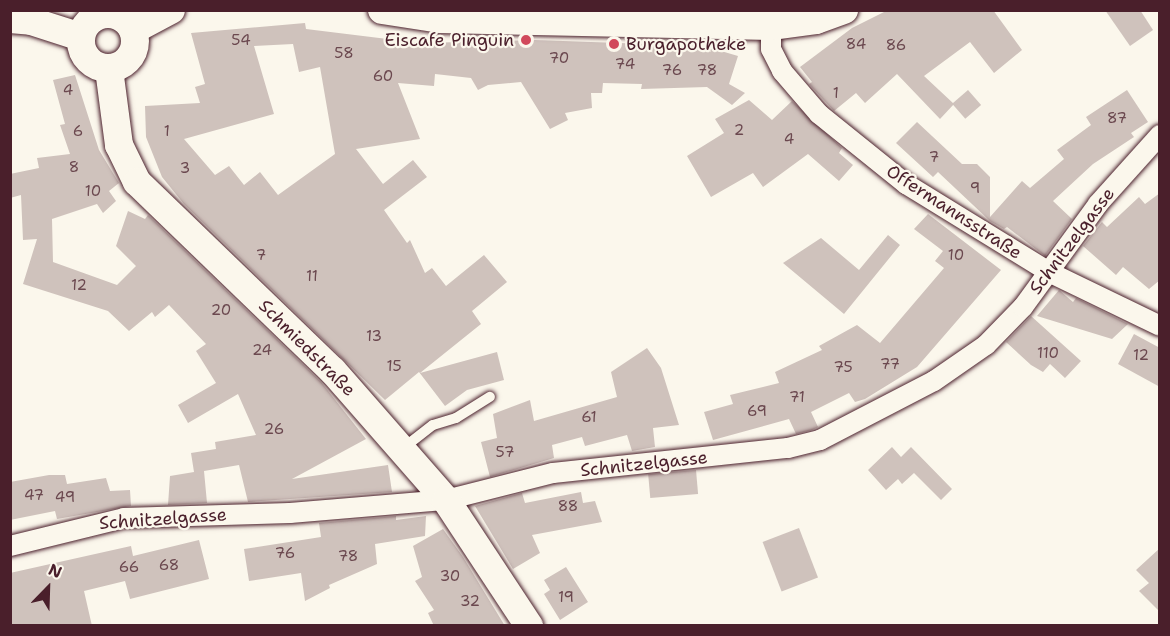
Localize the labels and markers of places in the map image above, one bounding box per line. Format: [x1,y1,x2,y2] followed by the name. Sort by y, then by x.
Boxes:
[385,29,514,51] place label: Eiscafe Pinguin
[519,33,533,47] marker: Eiscafe Pinguin
[626,33,746,55] place label: Burgapotheke
[607,37,621,51] marker: Burgapotheke

